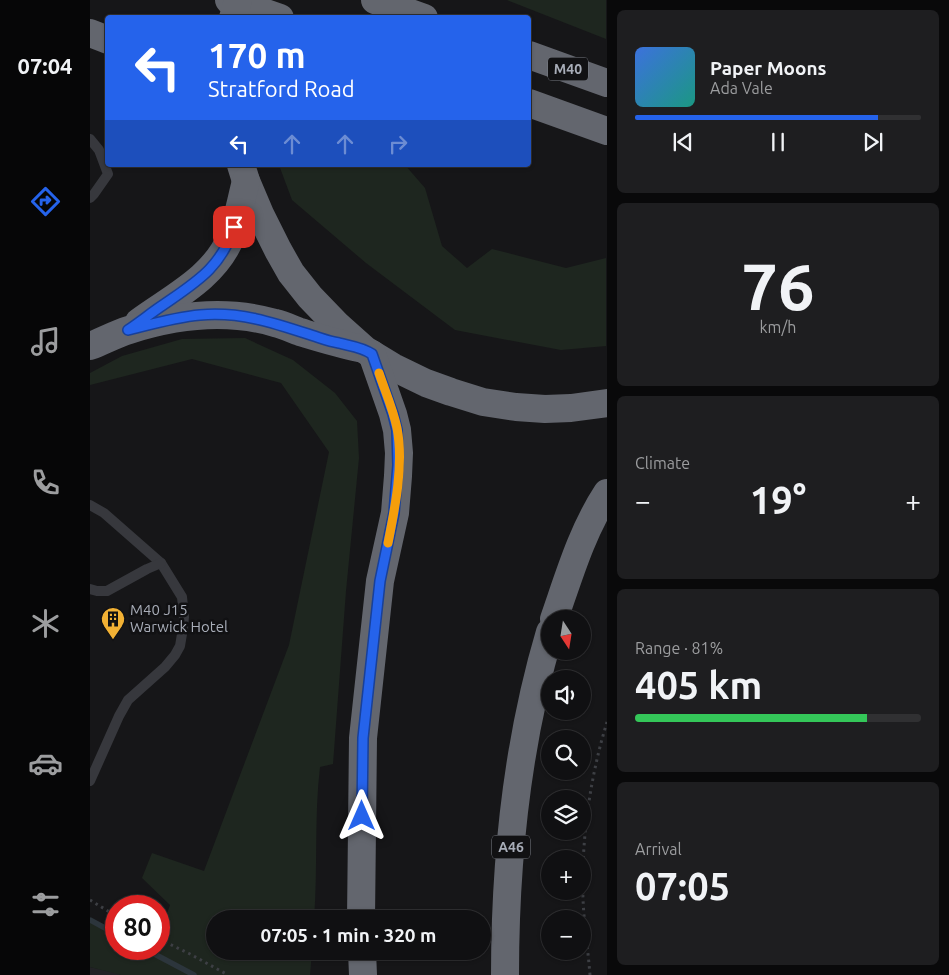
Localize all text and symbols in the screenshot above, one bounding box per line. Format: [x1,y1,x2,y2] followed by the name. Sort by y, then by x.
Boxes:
[125,35,190,100] icon: left
[208,35,306,75] text: 170 m
[17,53,73,78] text: 07:04
[710,57,827,79] text: Paper Moons
[548,58,588,80] road number: M40
[208,76,355,101] text: Stratford Road
[710,79,773,97] text: Ada Vale
[669,128,697,156] icon: previous
[764,128,792,156] icon: pause
[859,128,887,156] icon: next
[225,130,253,158] icon: left
[278,130,306,158] icon: ahead
[331,130,359,158] icon: ahead
[384,130,412,158] icon: right
[28,184,63,219] icon: directions
[213,206,255,248] pin
[220,213,248,241] icon: arrive
[741,249,815,322] text: 76
[760,318,796,336] text: km/h
[28,324,63,359] icon: music
[635,454,690,472] text: Climate
[28,465,63,500] icon: phone
[750,479,806,521] text: 19°
[635,485,651,516] text: −
[905,485,921,516] text: +
[130,601,228,635] place label: M40 J15 Warwick Hotel
[28,606,63,641] icon: climate
[100,606,126,640] building icon: M40 J15 Warwick Hotel
[541,610,591,660] north arrow
[541,610,591,960] map controls
[635,639,723,657] text: Range · 81%
[635,664,762,706] text: 405 km
[541,670,591,720] button: sound
[541,730,591,780] button: search
[28,746,63,781] icon: car
[335,789,387,841] position arrow
[541,790,591,840] button: layers
[492,836,530,859] road number: A46
[635,840,682,858] text: Arrival
[541,850,591,900] button: +
[635,865,730,907] text: 07:05
[28,887,63,922] icon: filters
[105,895,170,960] speed limit sign: 80
[541,910,591,960] button: −
[261,924,436,946] text: 07:05 · 1 min · 320 m

